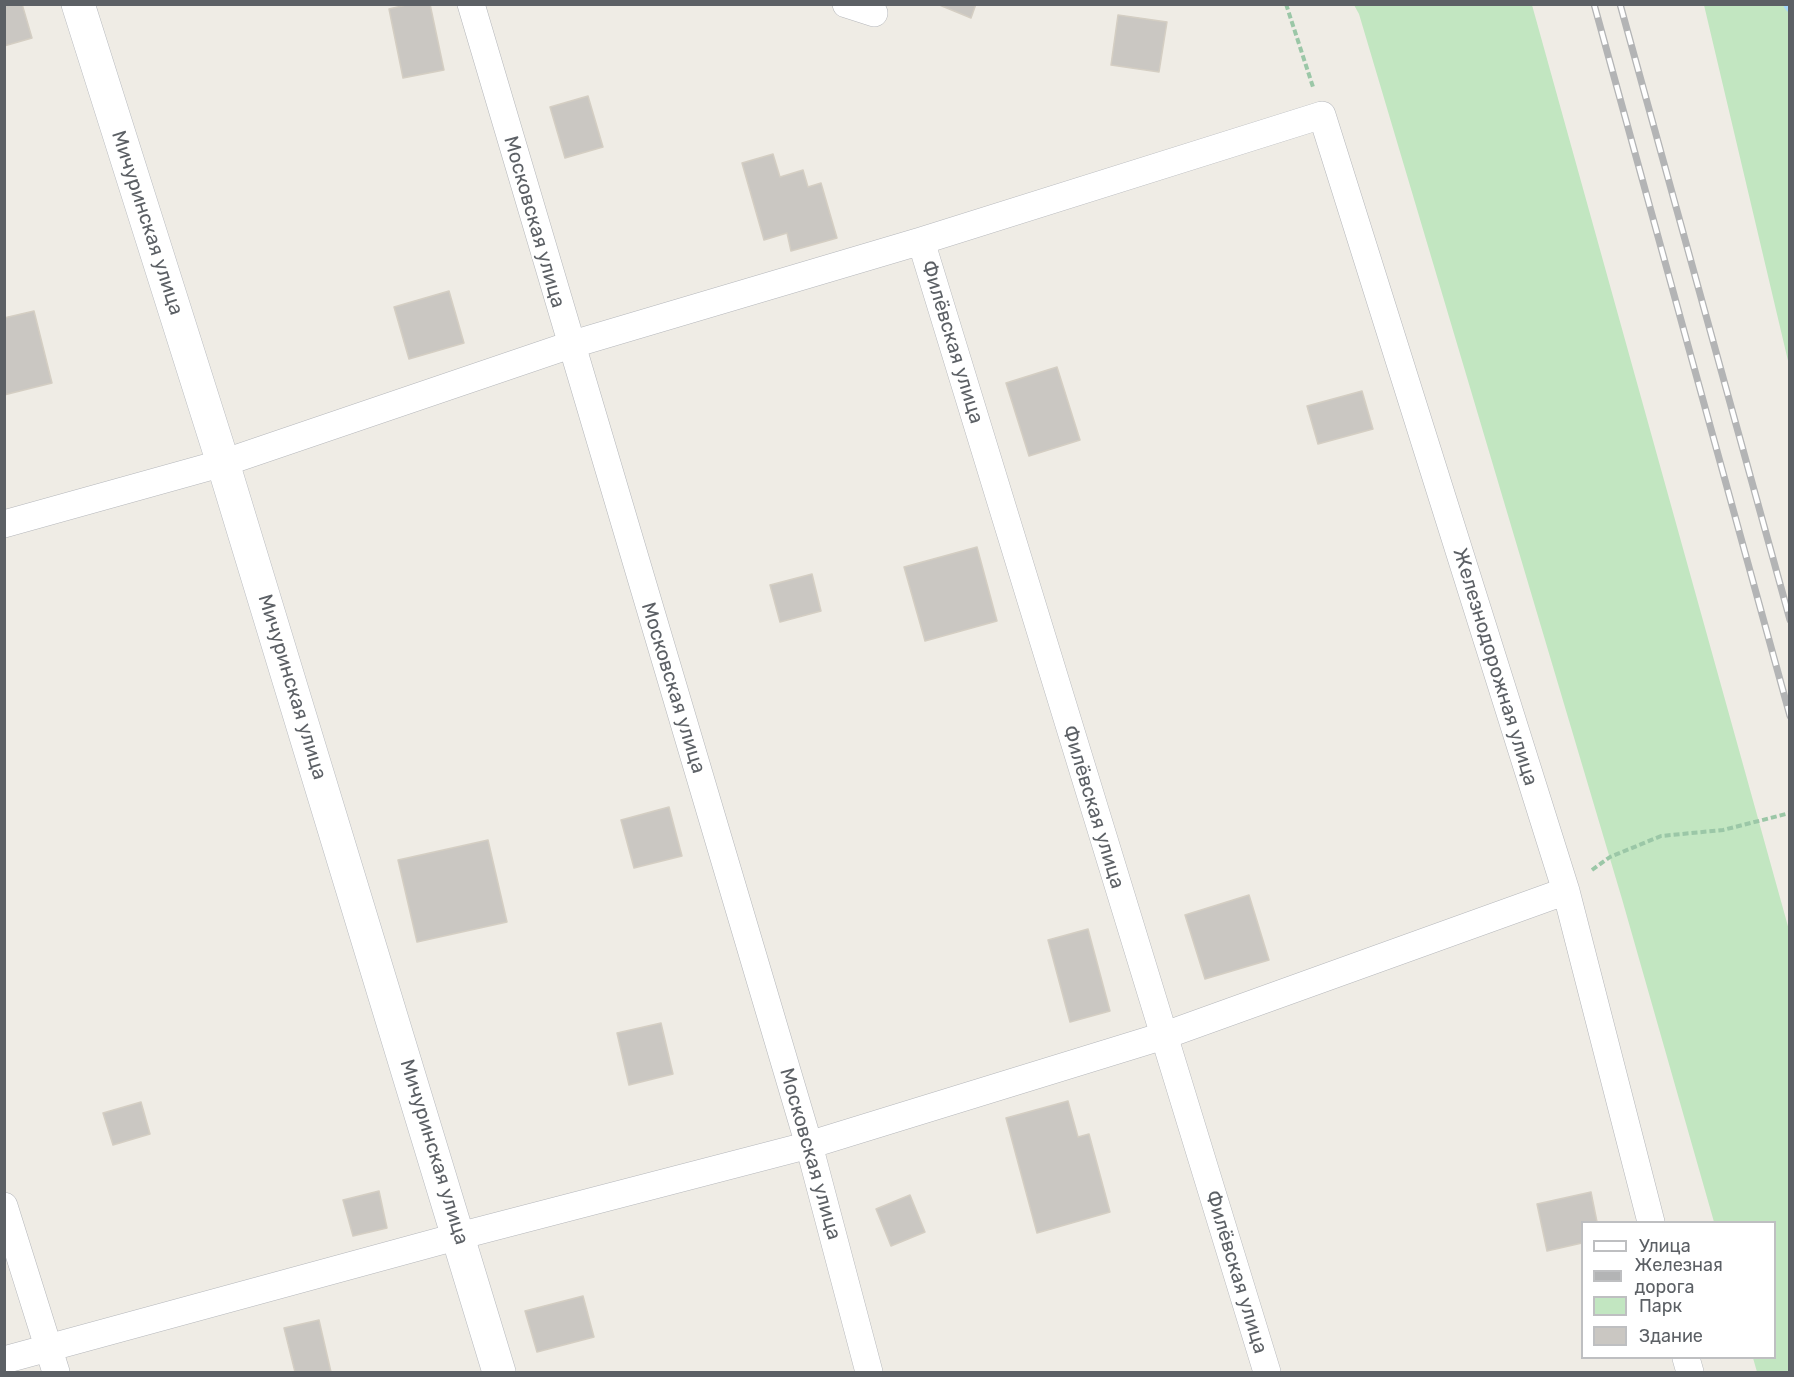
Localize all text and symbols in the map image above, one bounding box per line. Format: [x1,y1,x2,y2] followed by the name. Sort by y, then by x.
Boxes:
[106,128,188,318] street label: Мичуринская улица
[498,133,570,311] street label: Московская улица
[916,257,988,427] street label: Филёвская улица
[1447,545,1543,789] street label: Железнодорожная улица
[252,591,332,783] street label: Мичуринская улица
[636,600,710,776] street label: Московская улица
[1057,722,1129,892] street label: Филёвская улица
[394,1056,474,1248] street label: Мичуринская улица
[774,1065,846,1243] street label: Московская улица
[1200,1187,1272,1357] street label: Филёвская улица
[1581,1221,1776,1359] legend
[1639,1235,1691,1257] text: Улица
[1634,1254,1723,1298] text: Железная дорога
[1639,1295,1682,1317] text: Парк
[1639,1325,1703,1347] text: Здание

